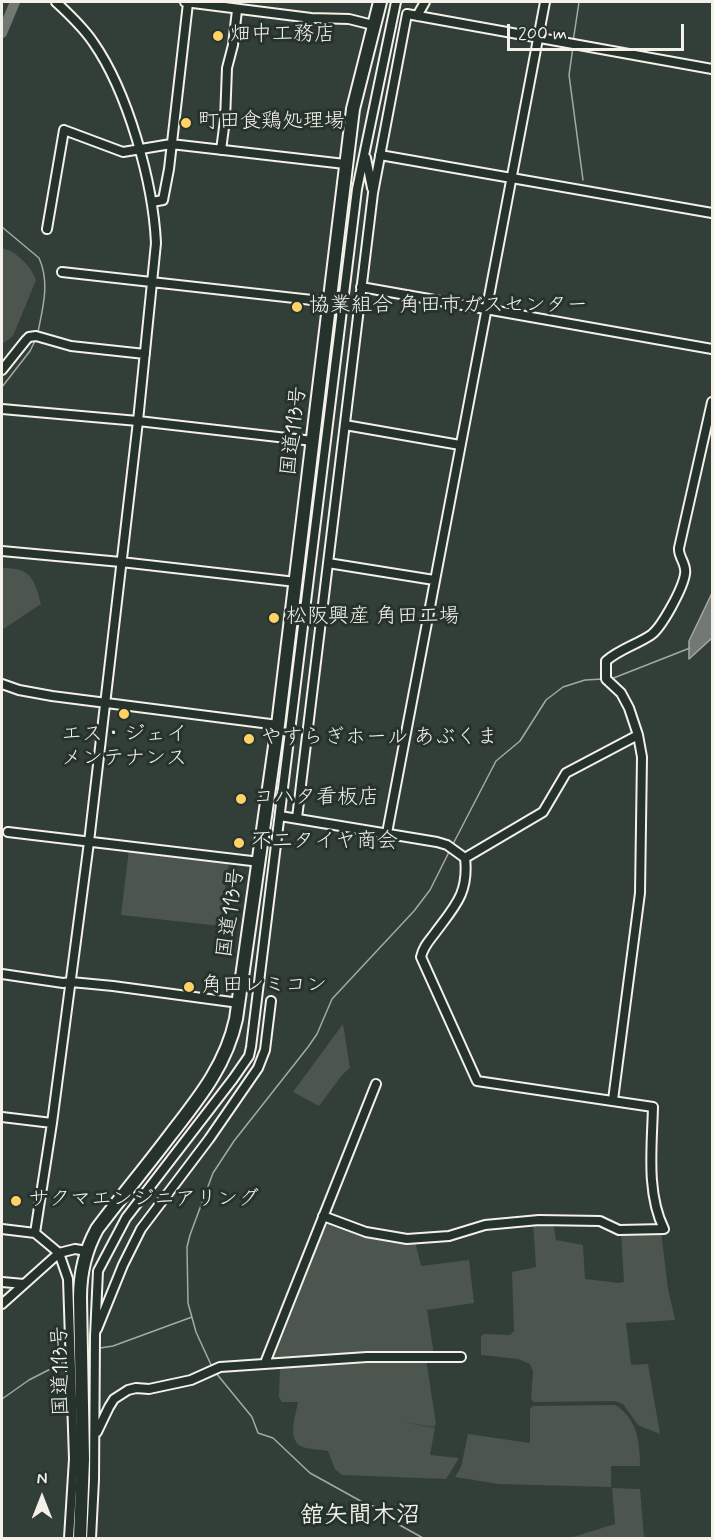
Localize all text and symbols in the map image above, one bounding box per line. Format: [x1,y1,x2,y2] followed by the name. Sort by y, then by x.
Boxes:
[510,12,687,50] scale bar
[518,22,567,46] text: 200 m
[230,23,335,49] place label: 畑中工務店
[211,29,225,43] marker: 畑中工務店
[198,110,345,136] place label: 町田食鶏処理場
[179,116,193,130] marker: 町田食鶏処理場
[309,294,588,320] place label: 協業組合 角田市ガスセンター
[290,300,304,314] marker: 協業組合 角田市ガスセンター
[277,385,313,477] street label: 国道113号
[286,605,460,631] place label: 松阪興産 角田工場
[267,611,281,625] marker: 松阪興産 角田工場
[117,707,131,721] marker: エス・ジェイ メンテナンス
[61,723,187,773] place label: エス・ジェイ メンテナンス
[261,726,498,752] place label: やすらぎホール あぶくま
[242,732,256,746] marker: やすらぎホール あぶくま
[253,786,379,812] place label: コハタ看板店
[234,792,248,806] marker: コハタ看板店
[251,830,398,856] place label: 不二タイヤ商会
[232,836,246,850] marker: 不二タイヤ商会
[213,867,251,959] street label: 国道113号
[201,974,327,1000] place label: 角田レミコン
[182,980,196,994] marker: 角田レミコン
[28,1188,259,1214] place label: サクマエンジニアリング
[9,1194,23,1208] marker: サクマエンジニアリング
[49,1326,75,1416] street label: 国道113号
[12,1468,72,1528] north arrow
[37,1469,47,1490] text: N
[300,1503,420,1531] district label: 舘矢間木沼

